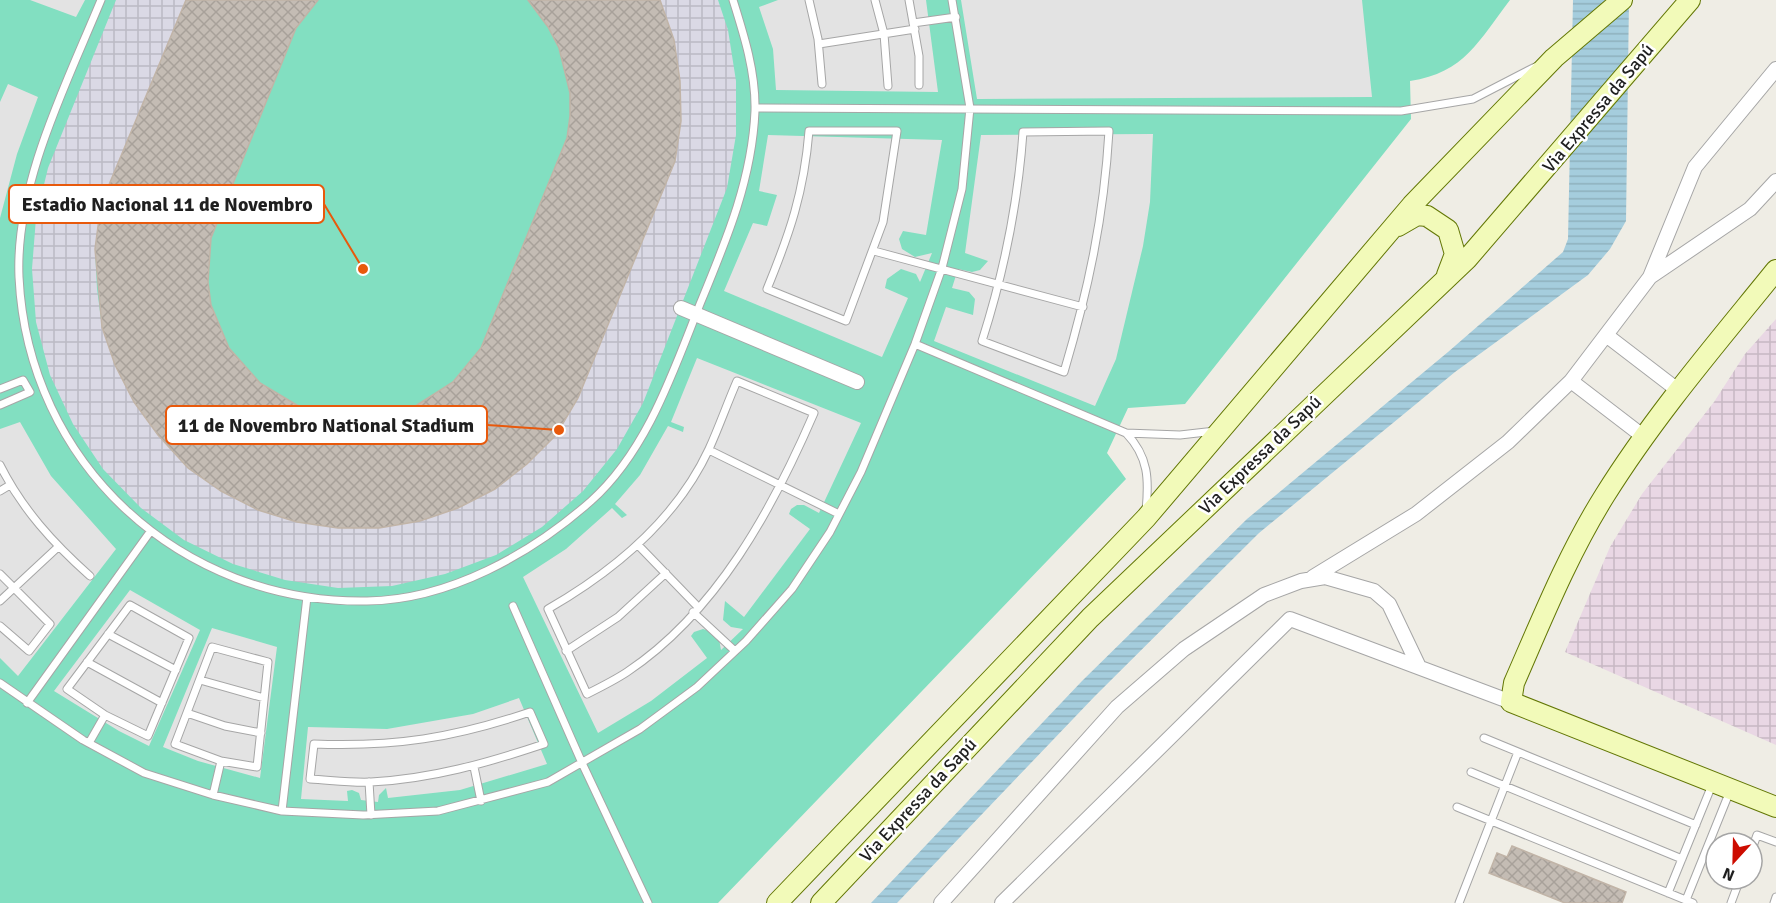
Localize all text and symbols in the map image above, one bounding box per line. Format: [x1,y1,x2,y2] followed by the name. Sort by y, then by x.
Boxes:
[1538,39,1658,177] street label: Via Expressa da Sapú
[9,185,324,223] callout: Estadio Nacional 11 de Novembro
[21,192,313,217] text: Estadio Nacional 11 de Novembro
[1194,391,1326,519] street label: Via Expressa da Sapú
[166,406,487,444] callout: 11 de Novembro National Stadium
[178,413,474,438] text: 11 de Novembro National Stadium
[855,733,981,867] street label: Via Expressa da Sapú
[1704,831,1764,891] north arrow
[1720,863,1738,885] text: N

